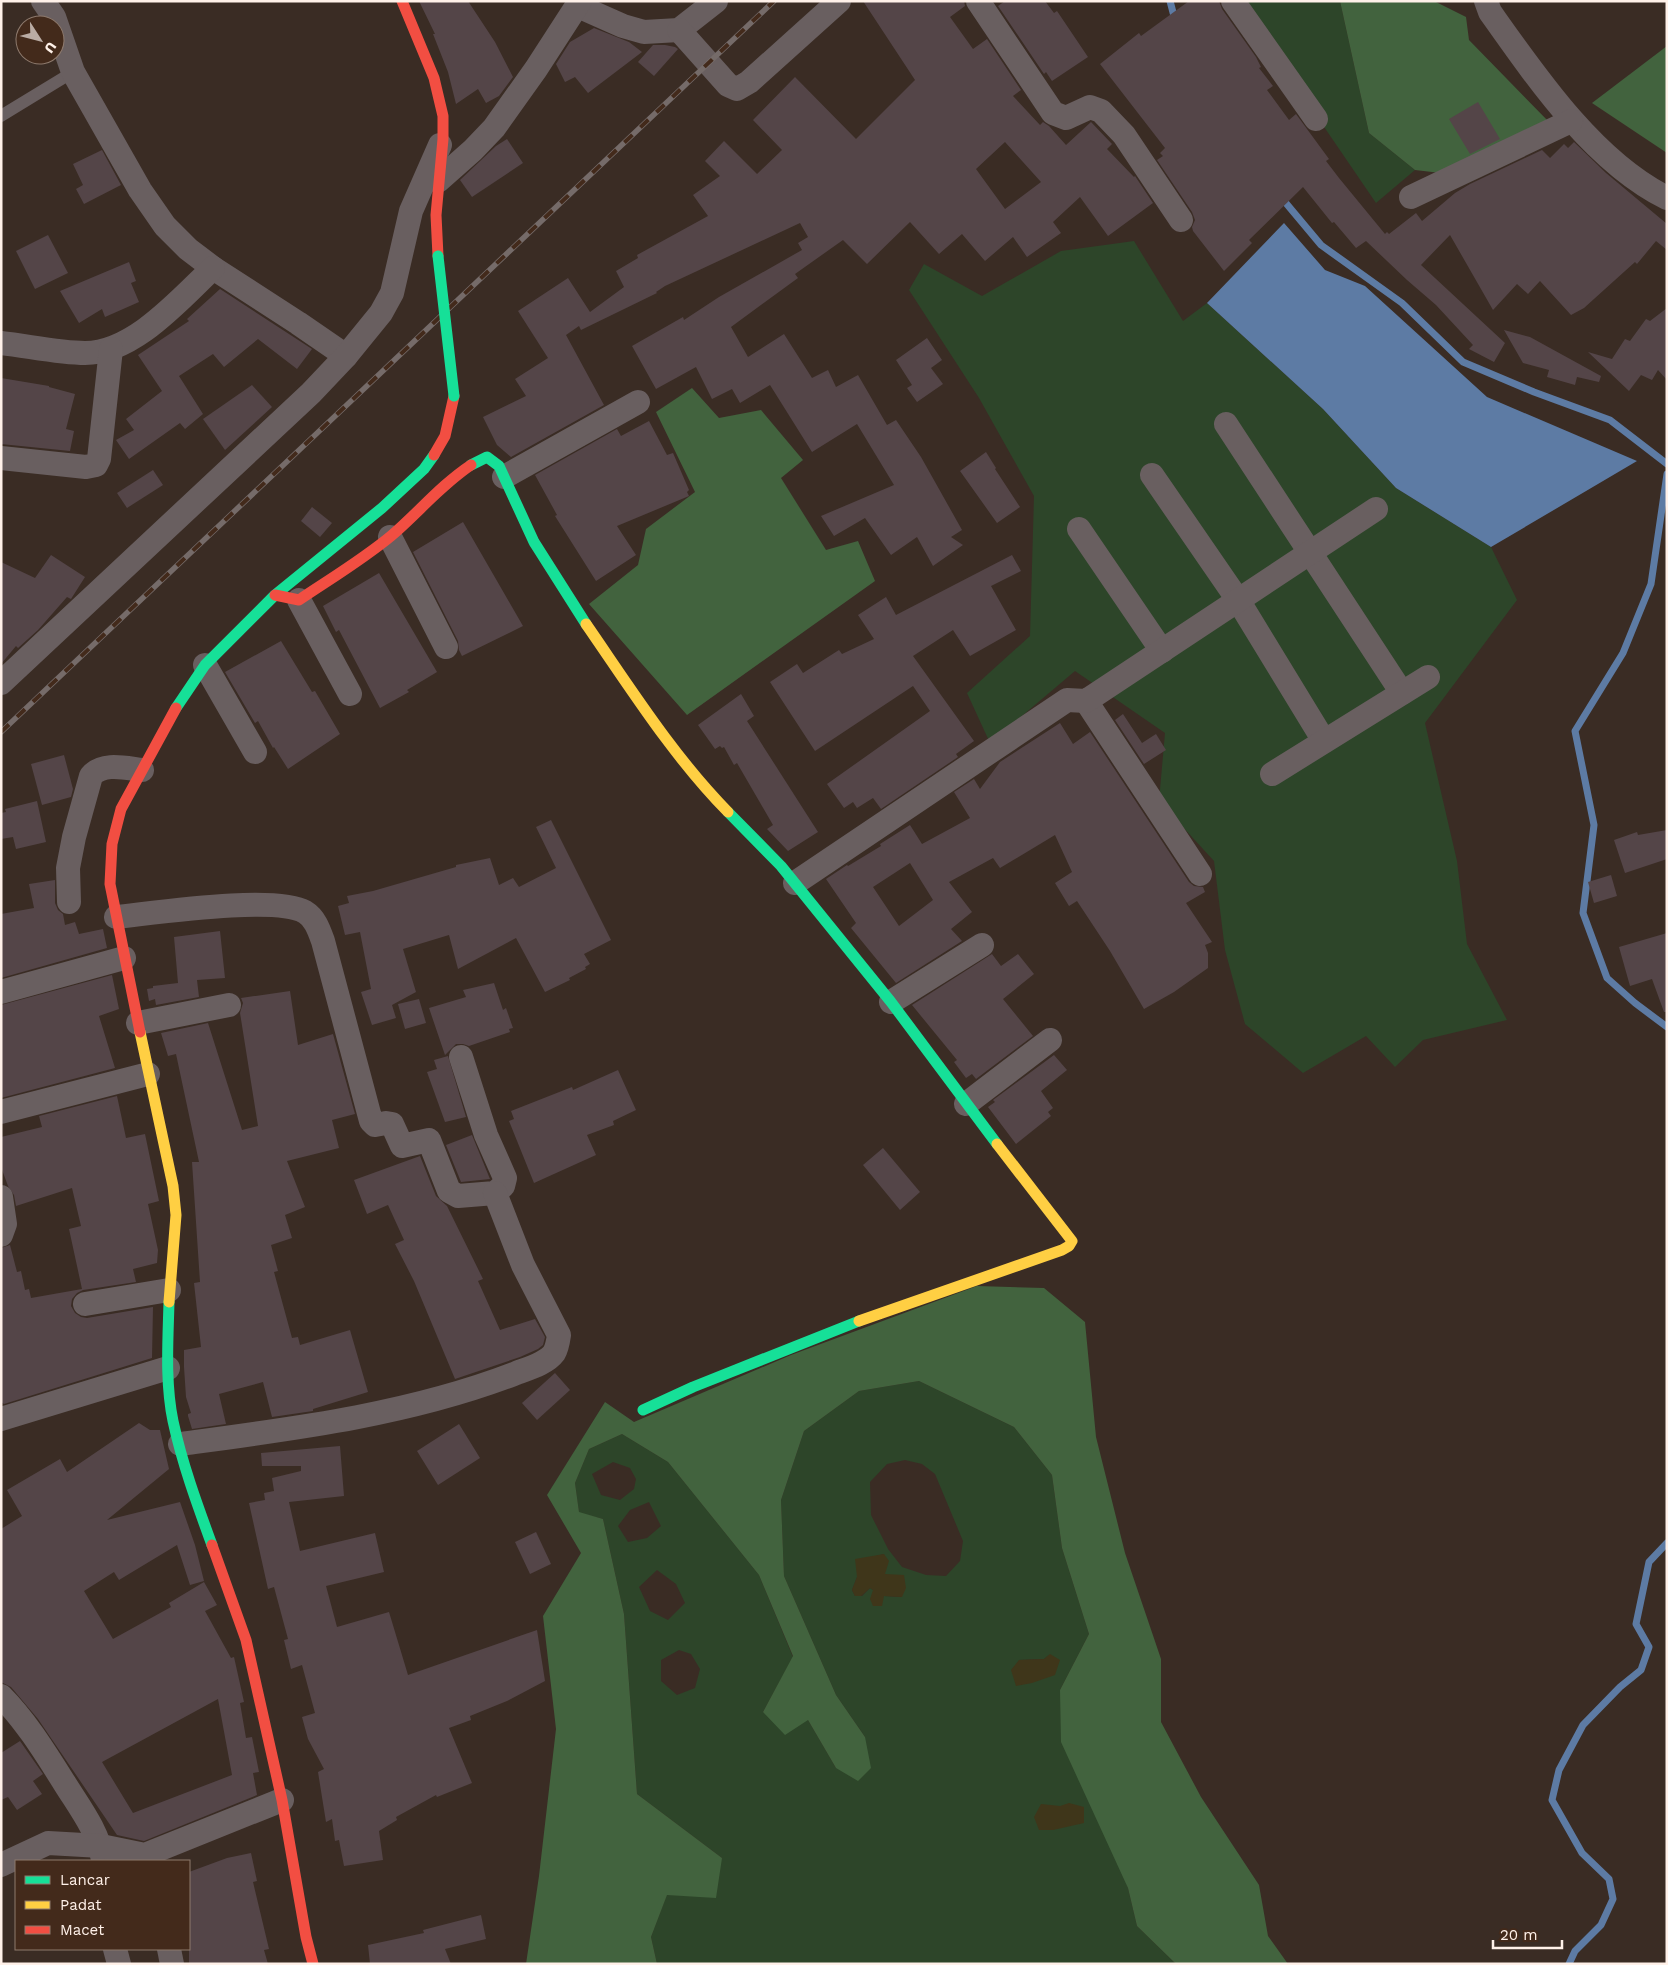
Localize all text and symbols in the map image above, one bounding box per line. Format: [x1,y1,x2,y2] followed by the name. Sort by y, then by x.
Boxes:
[15,15,65,65] north arrow
[41,39,60,56] text: U
[15,1860,190,1950] legend
[60,1871,110,1889] text: Lancar
[60,1896,102,1914] text: Padat
[1493,1918,1562,1950] scale bar
[60,1921,105,1939] text: Macet
[1500,1926,1538,1944] text: 20 m

